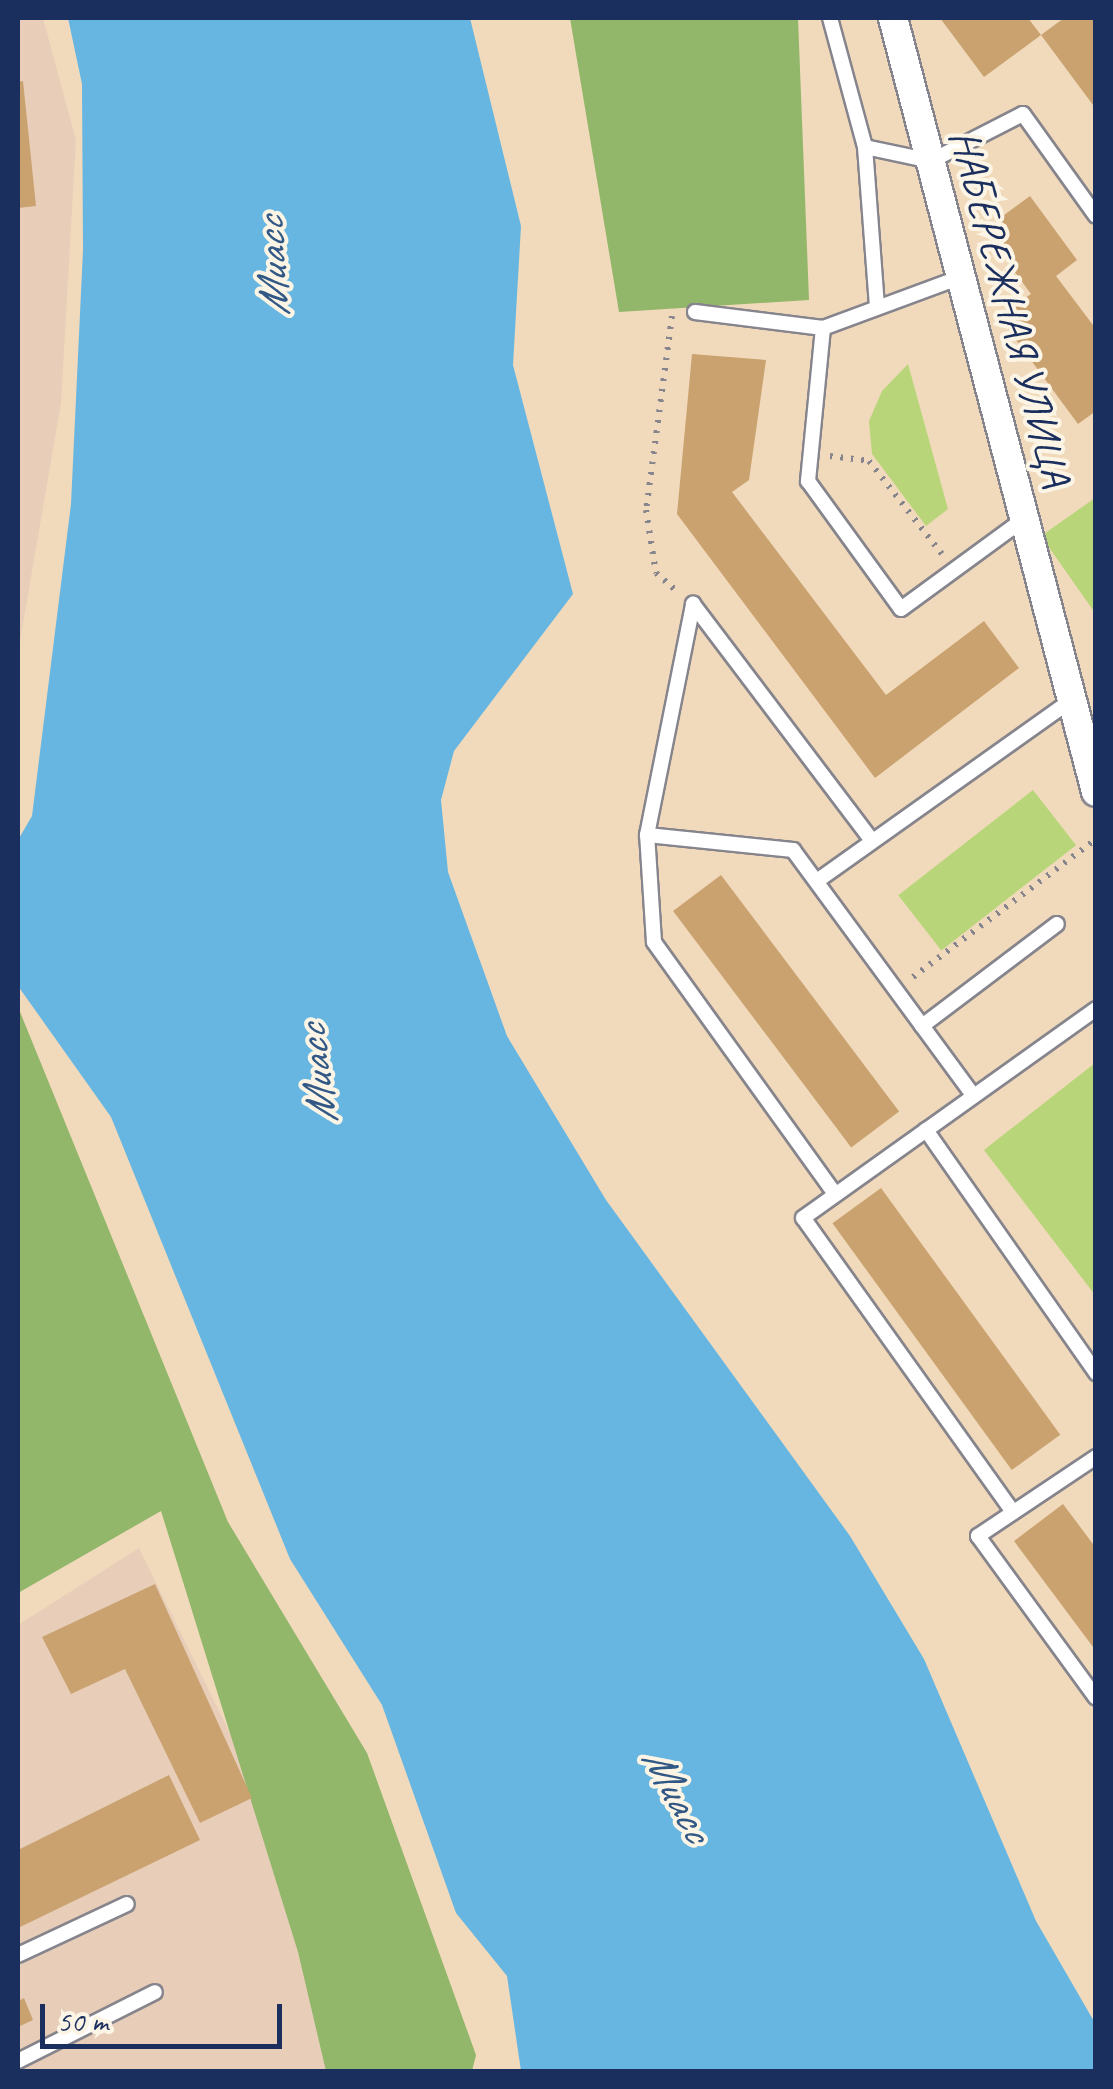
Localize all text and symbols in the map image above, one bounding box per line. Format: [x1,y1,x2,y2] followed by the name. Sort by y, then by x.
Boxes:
[938,125,1082,491] street label: НАБЕРЕЖНАЯ УЛИЦА
[242,216,302,318] water label: Миасс
[284,1023,350,1127] water label: Миасс
[630,1738,724,1850] water label: Миасс
[45,1984,288,2046] scale bar
[57,2002,108,2040] text: 50 m

